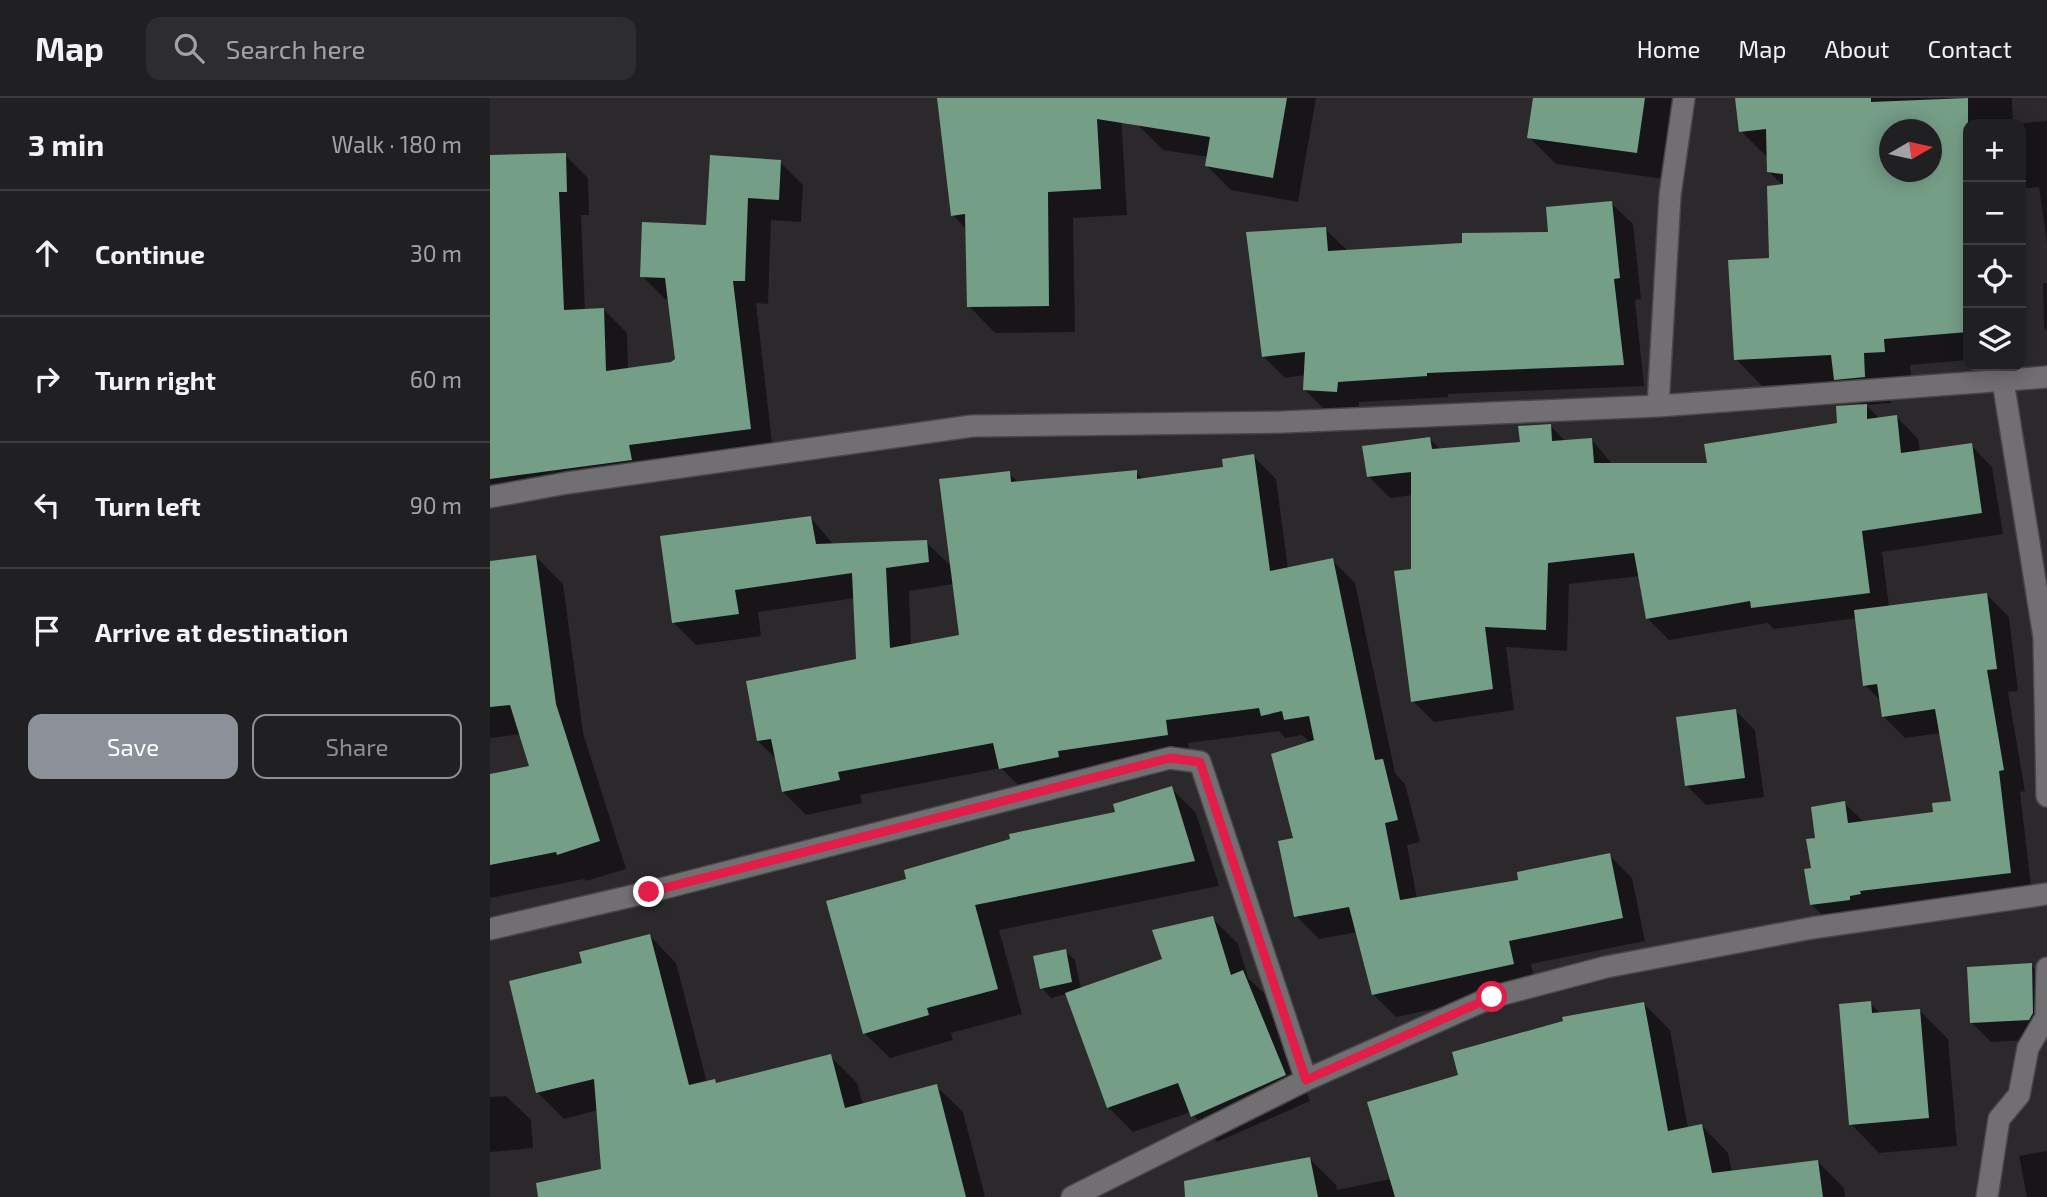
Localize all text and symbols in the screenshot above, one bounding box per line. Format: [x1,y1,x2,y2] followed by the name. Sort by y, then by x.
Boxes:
[146,17,636,80] search box
[35,28,104,68] text: Map
[170,29,208,67] icon: search
[226,33,365,64] text: Search here
[1637,34,1700,63] text: Home
[1738,34,1786,63] text: Map
[1824,34,1890,63] text: About
[1928,34,2012,63] text: Contact
[1879,119,1942,182] north arrow
[1963,119,2026,371] map controls
[1963,119,2026,182] button: +
[28,126,104,162] text: 3 min
[332,130,462,158] text: Walk · 180 m
[1963,182,2026,245] button: −
[28,234,66,272] icon: ahead
[95,238,205,269] text: Continue
[410,239,462,267] text: 30 m
[1963,245,2026,308] button: locate
[1963,308,2026,371] button: layers
[28,360,66,398] icon: right
[95,364,216,395] text: Turn right
[410,365,462,393] text: 60 m
[28,486,66,524] icon: left
[95,490,201,521] text: Turn left
[410,491,462,519] text: 90 m
[28,612,66,650] icon: arrive
[95,616,348,647] text: Arrive at destination
[28,714,238,779] button: Save
[252,714,462,779] button: Share
[633,876,664,907] route end
[1476,981,1507,1012] route start

